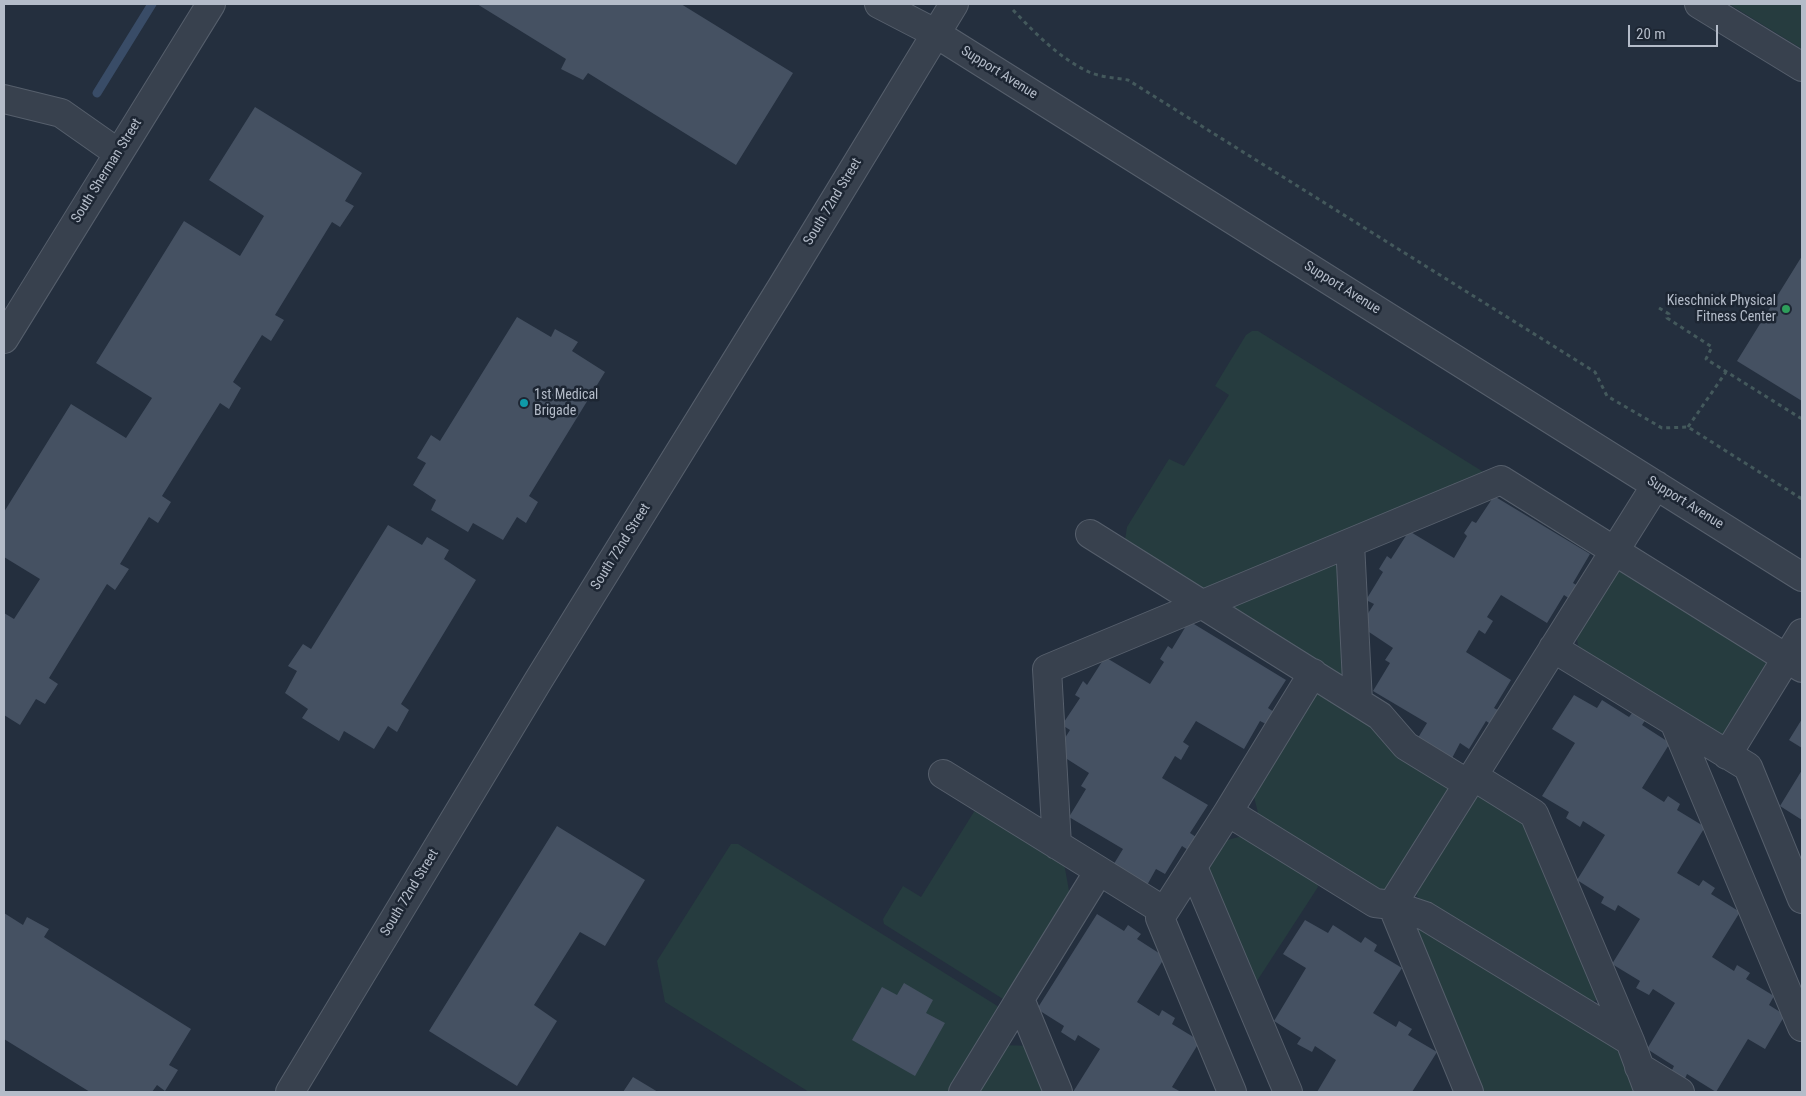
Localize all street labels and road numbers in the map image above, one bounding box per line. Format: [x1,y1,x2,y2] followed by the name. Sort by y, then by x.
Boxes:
[958,43,1040,103] street label: Support Avenue
[68,116,146,226] street label: South Sherman Street
[800,155,866,249] street label: South 72nd Street
[1301,258,1383,318] street label: Support Avenue
[1644,473,1726,533] street label: Support Avenue
[588,501,654,593] street label: South 72nd Street
[377,846,443,940] street label: South 72nd Street

